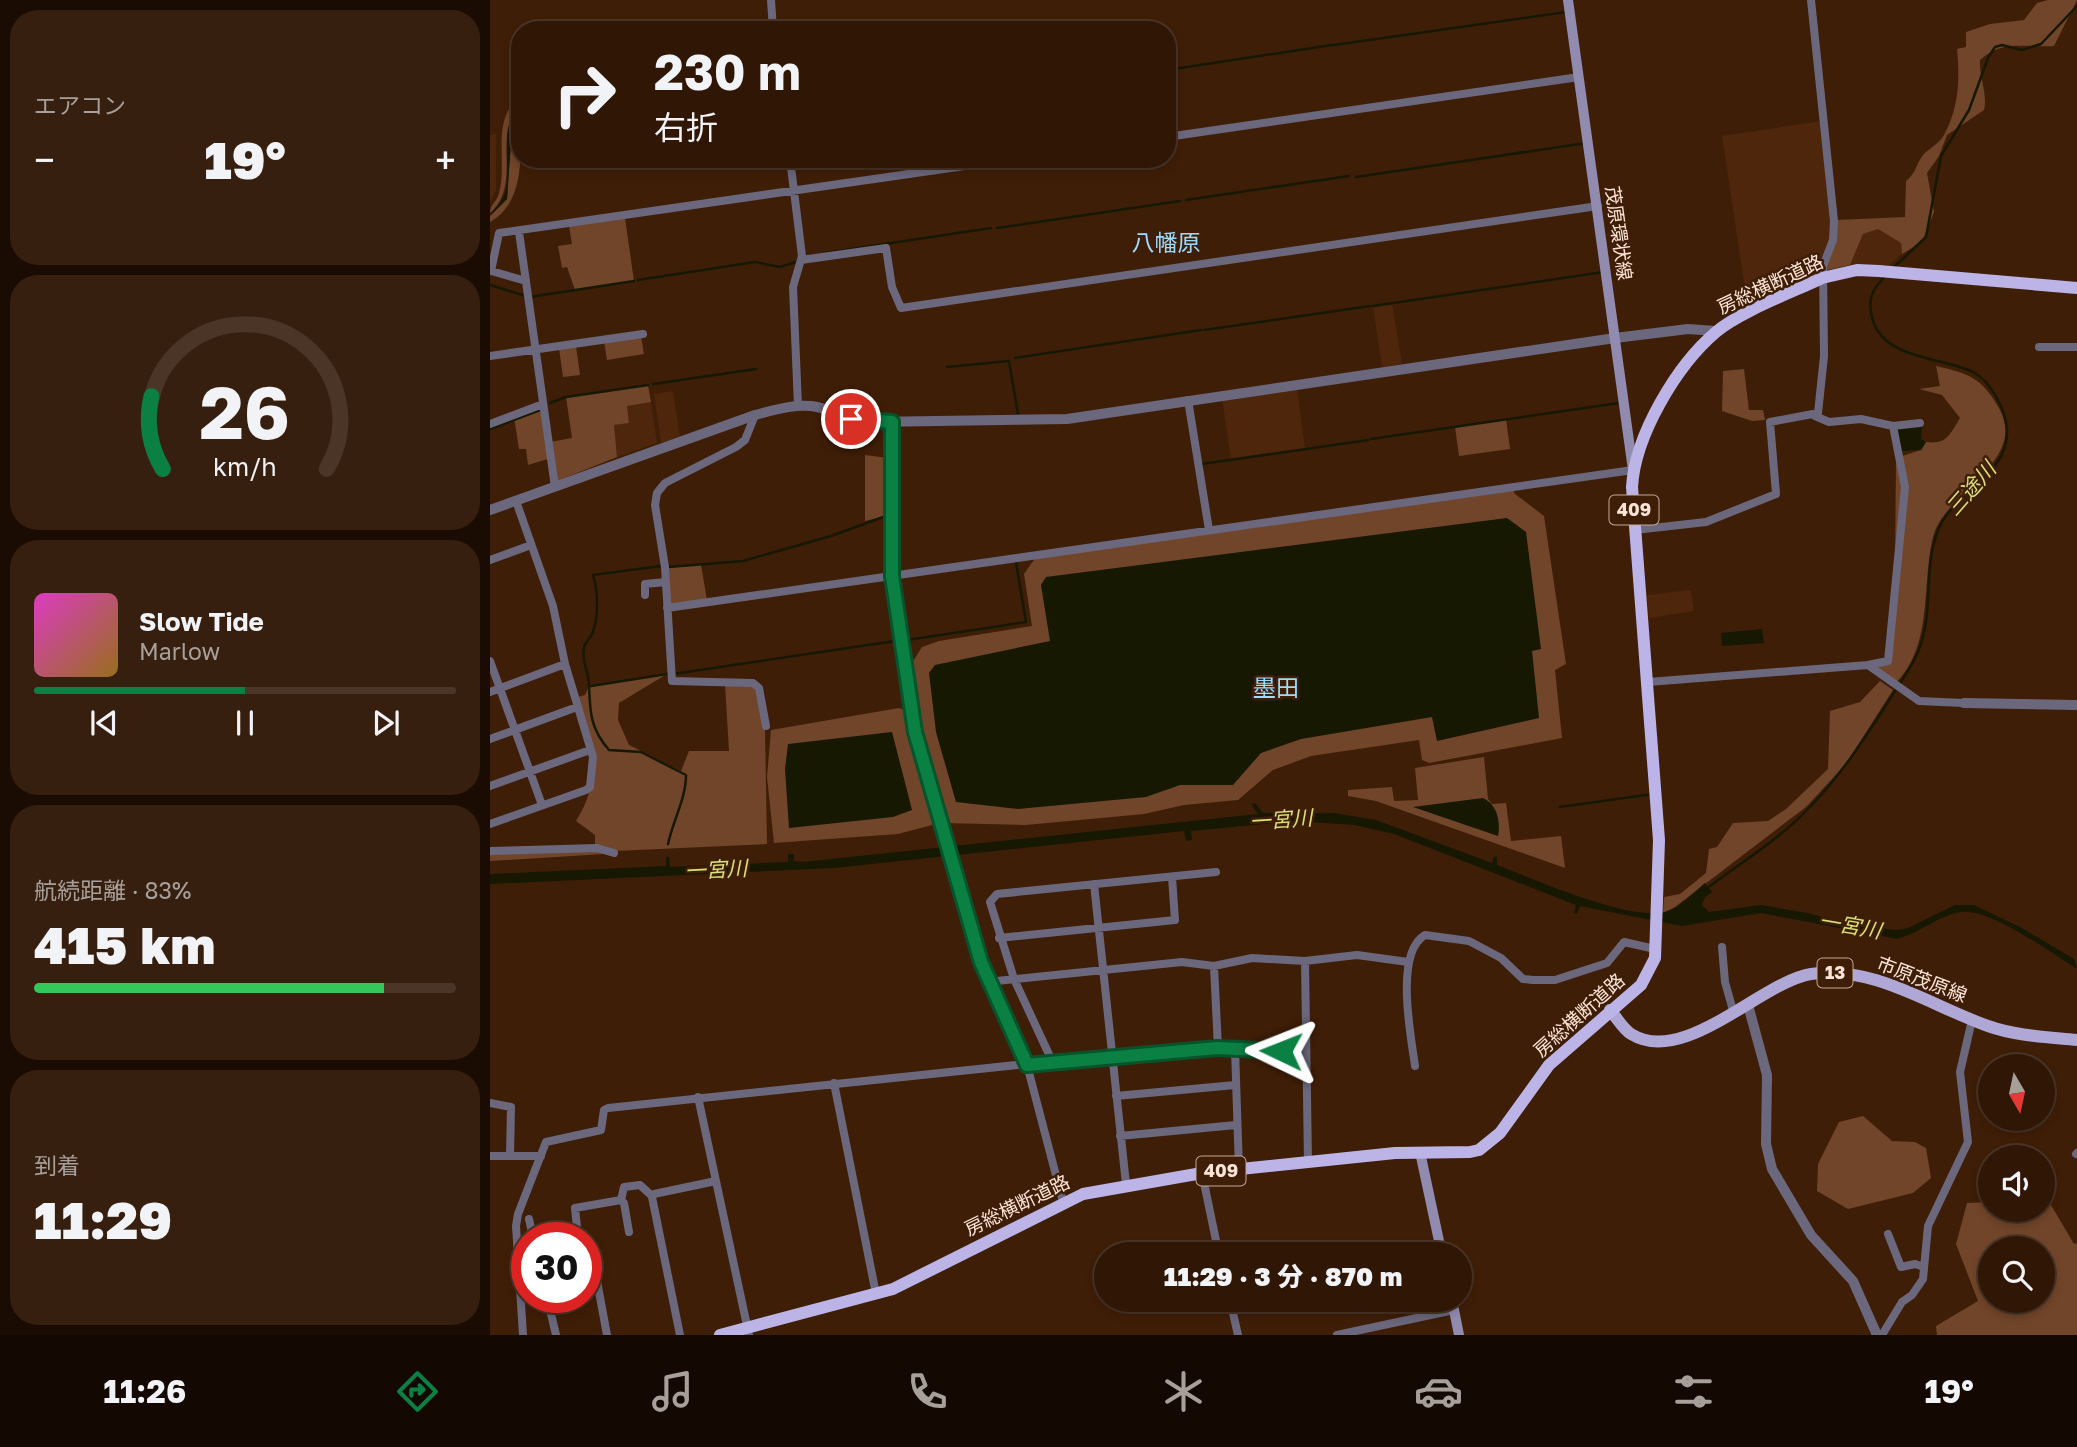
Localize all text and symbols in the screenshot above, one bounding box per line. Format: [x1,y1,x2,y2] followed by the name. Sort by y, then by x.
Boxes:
[654,42,801,101] text: 230 m
[539,49,630,140] icon: right
[34,91,126,119] text: エアコン
[654,108,718,146] text: 右折
[204,128,286,190] text: 19°
[34,137,55,182] text: −
[435,137,456,182] text: +
[1601,184,1637,282] street label: 茂原環状線
[1132,228,1201,256] district label: 八幡原
[1713,249,1826,318] street label: 房総横断道路
[200,368,290,455] text: 26
[821,389,881,449] pin
[832,400,870,438] icon: arrive
[213,450,277,481] text: km/h
[1940,455,2002,521] water label: 三途川
[1610,496,1658,524] road number: 409
[139,606,264,637] text: Slow Tide
[139,637,220,665] text: Marlow
[1253,673,1299,701] district label: 墨田
[85,704,123,742] icon: previous
[226,704,264,742] icon: pause
[367,704,405,742] icon: next
[1249,804,1315,834] water label: 一宮川
[684,854,750,884] water label: 一宮川
[34,876,191,904] text: 航続距離 · 83%
[1817,907,1885,944] water label: 一宮川
[34,913,216,975] text: 415 km
[1874,951,1971,1006] street label: 市原茂原線
[1818,958,1852,988] road number: 13
[1529,968,1629,1061] street label: 房総横断道路
[1244,1014,1318,1088] position arrow
[1978,1054,2054,1130] north arrow
[1978,1054,2055,1313] map controls
[1978,1145,2055,1222] button: sound
[34,1151,80,1179] text: 到着
[1196,1156,1246,1186] road number: 409
[961,1169,1073,1240] street label: 房総横断道路
[34,1188,172,1250] text: 11:29
[511,1222,602,1313] speed limit sign: 30
[1978,1236,2055,1313] button: search
[1164,1261,1402,1292] text: 11:29 · 3 分 · 870 m
[393,1367,442,1416] icon: directions
[648,1367,697,1416] icon: music
[903,1367,952,1416] icon: phone
[1159,1367,1208,1416] icon: climate
[1414,1367,1463,1416] icon: car
[1669,1367,1718,1416] icon: filters
[103,1372,186,1410] text: 11:26
[1925,1372,1974,1410] text: 19°

